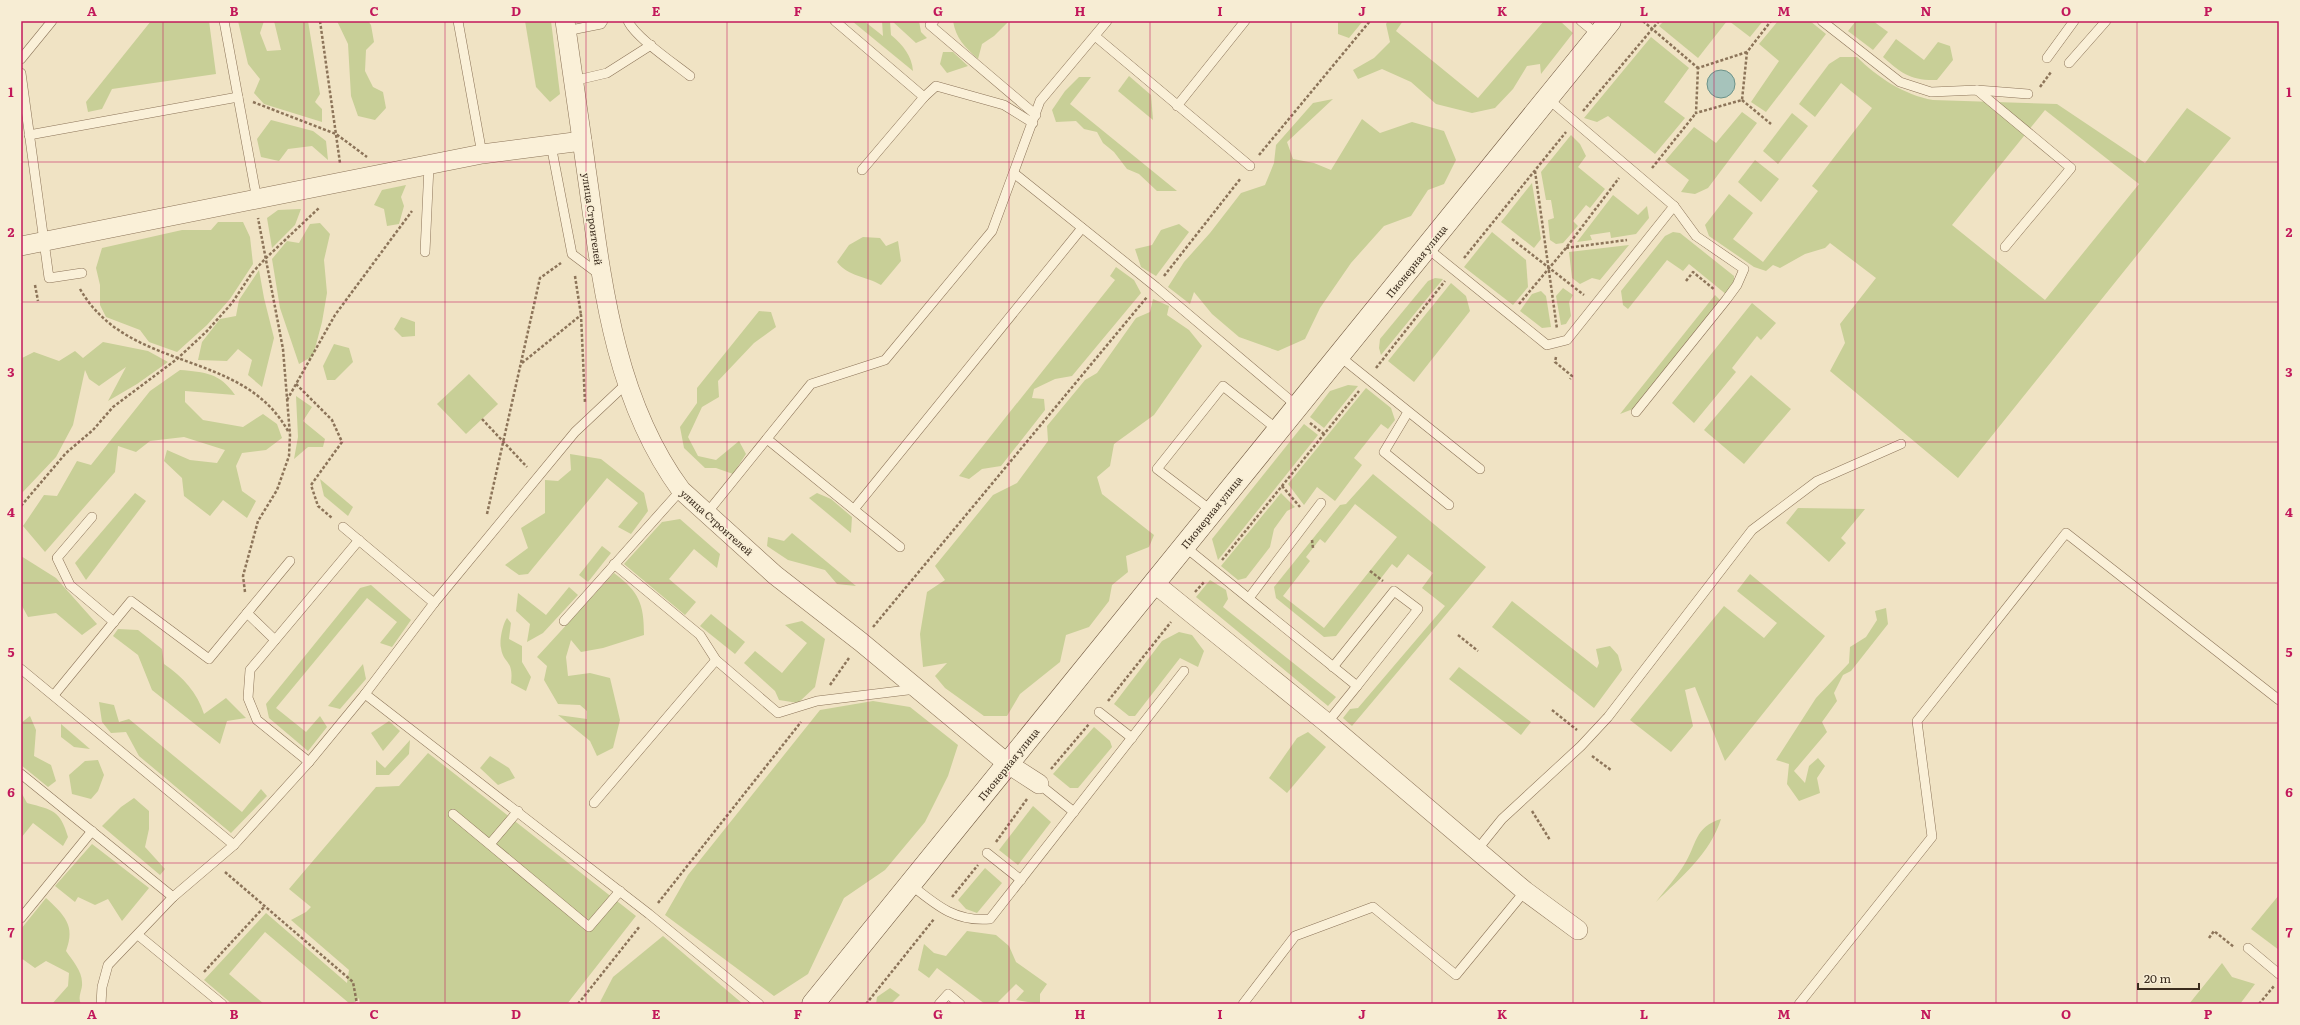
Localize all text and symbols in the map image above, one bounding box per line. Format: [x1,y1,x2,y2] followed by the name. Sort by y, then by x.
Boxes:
[87,1,97,20] text: A
[230,1,239,20] text: B
[369,1,379,20] text: C
[511,1,521,20] text: D
[652,1,661,20] text: E
[794,1,802,20] text: F
[933,1,943,20] text: G
[1075,1,1086,20] text: H
[1217,1,1223,20] text: I
[1358,1,1366,20] text: J
[1497,1,1508,20] text: K
[1640,1,1648,20] text: L
[1778,1,1791,20] text: M
[1921,1,1932,20] text: N
[2061,1,2071,20] text: O
[2204,1,2213,20] text: P
[8,82,14,101] text: 1
[2286,82,2292,101] text: 1
[579,172,607,266] street label: улица Строителей
[1382,221,1451,301] street label: Пионерная улица
[8,222,15,241] text: 2
[2286,222,2293,241] text: 2
[7,362,15,381] text: 3
[2285,362,2293,381] text: 3
[1177,472,1246,552] street label: Пионерная улица
[677,485,757,559] street label: улица Строителей
[7,502,15,521] text: 4
[2285,502,2293,521] text: 4
[7,642,15,661] text: 5
[2285,642,2293,661] text: 5
[974,724,1043,804] street label: Пионерная улица
[7,782,15,801] text: 6
[2285,782,2293,801] text: 6
[7,922,15,941] text: 7
[2285,922,2293,941] text: 7
[2138,965,2199,991] scale bar
[2144,969,2171,987] text: 20 m
[87,1004,97,1023] text: A
[230,1004,239,1023] text: B
[369,1004,379,1023] text: C
[511,1004,521,1023] text: D
[652,1004,661,1023] text: E
[794,1004,802,1023] text: F
[933,1004,943,1023] text: G
[1075,1004,1086,1023] text: H
[1217,1004,1223,1023] text: I
[1358,1004,1366,1023] text: J
[1497,1004,1508,1023] text: K
[1640,1004,1648,1023] text: L
[1778,1004,1791,1023] text: M
[1921,1004,1932,1023] text: N
[2061,1004,2071,1023] text: O
[2204,1004,2213,1023] text: P

